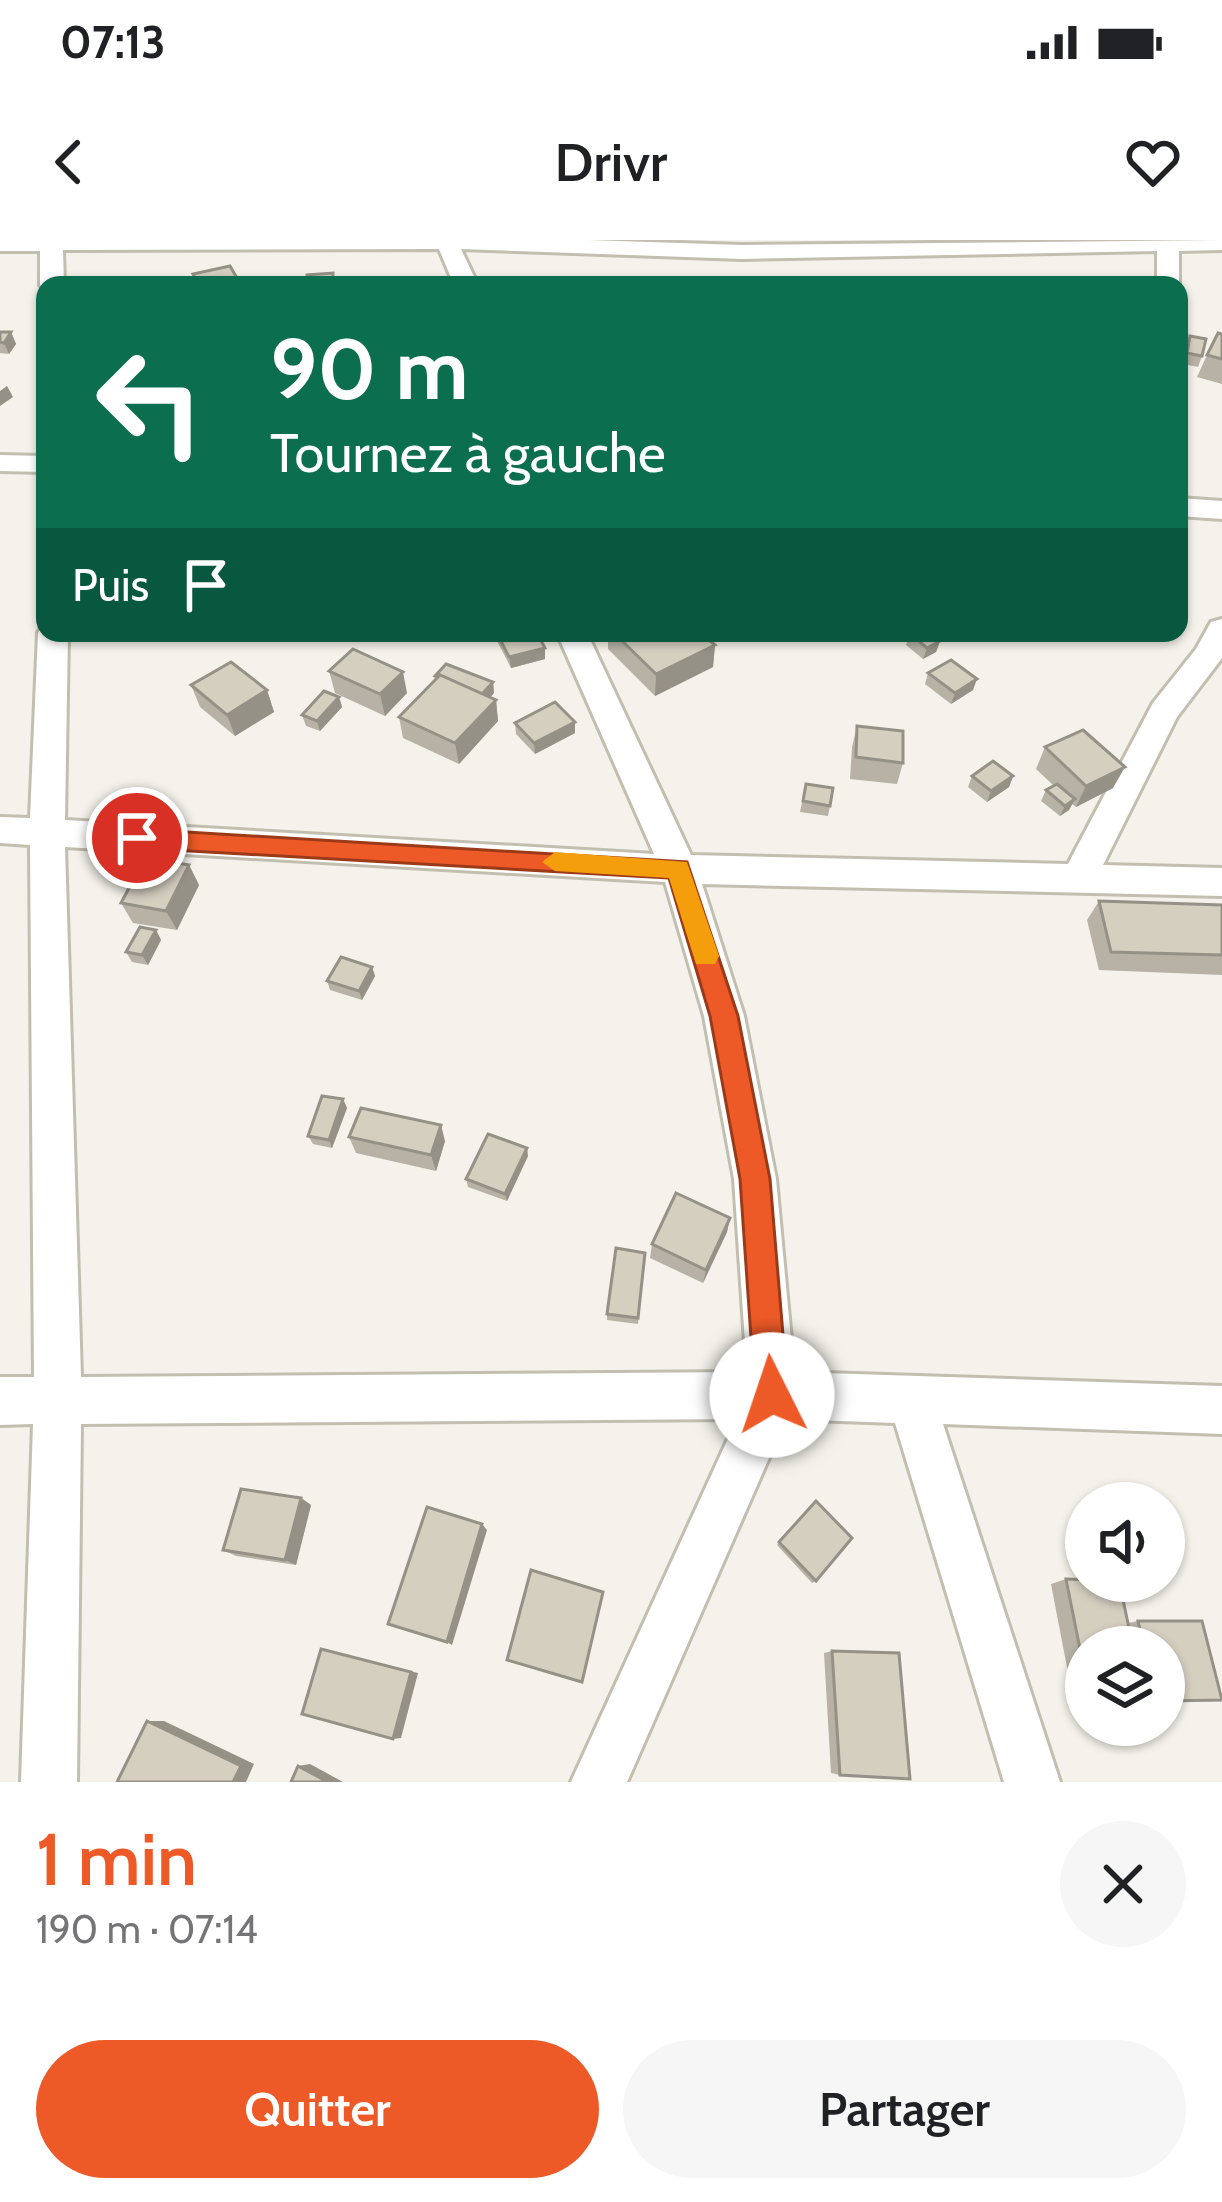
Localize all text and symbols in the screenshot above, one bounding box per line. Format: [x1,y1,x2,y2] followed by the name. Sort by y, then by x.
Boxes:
[60,15,166,69] text: 07:13
[36,129,102,195] icon: back
[555,129,667,195] text: Drivr
[1120,129,1186,195] icon: heart
[270,318,468,420] text: 90 m
[72,324,228,480] icon: left
[270,420,666,486] text: Tournez à gauche
[173,552,239,618] icon: arrive
[72,558,149,612] text: Puis
[86,787,188,889] pin
[104,805,170,871] icon: arrive
[709,1332,835,1458] position arrow
[1065,1482,1185,1746] map controls
[1065,1482,1185,1602] button: sound
[1065,1626,1185,1746] button: layers
[36,1816,197,1903] text: 1 min
[1060,1821,1186,1947] button: close
[36,1905,258,1953] text: 190 m · 07:14
[36,2040,599,2178] button: Quitter
[623,2040,1186,2178] button: Partager

